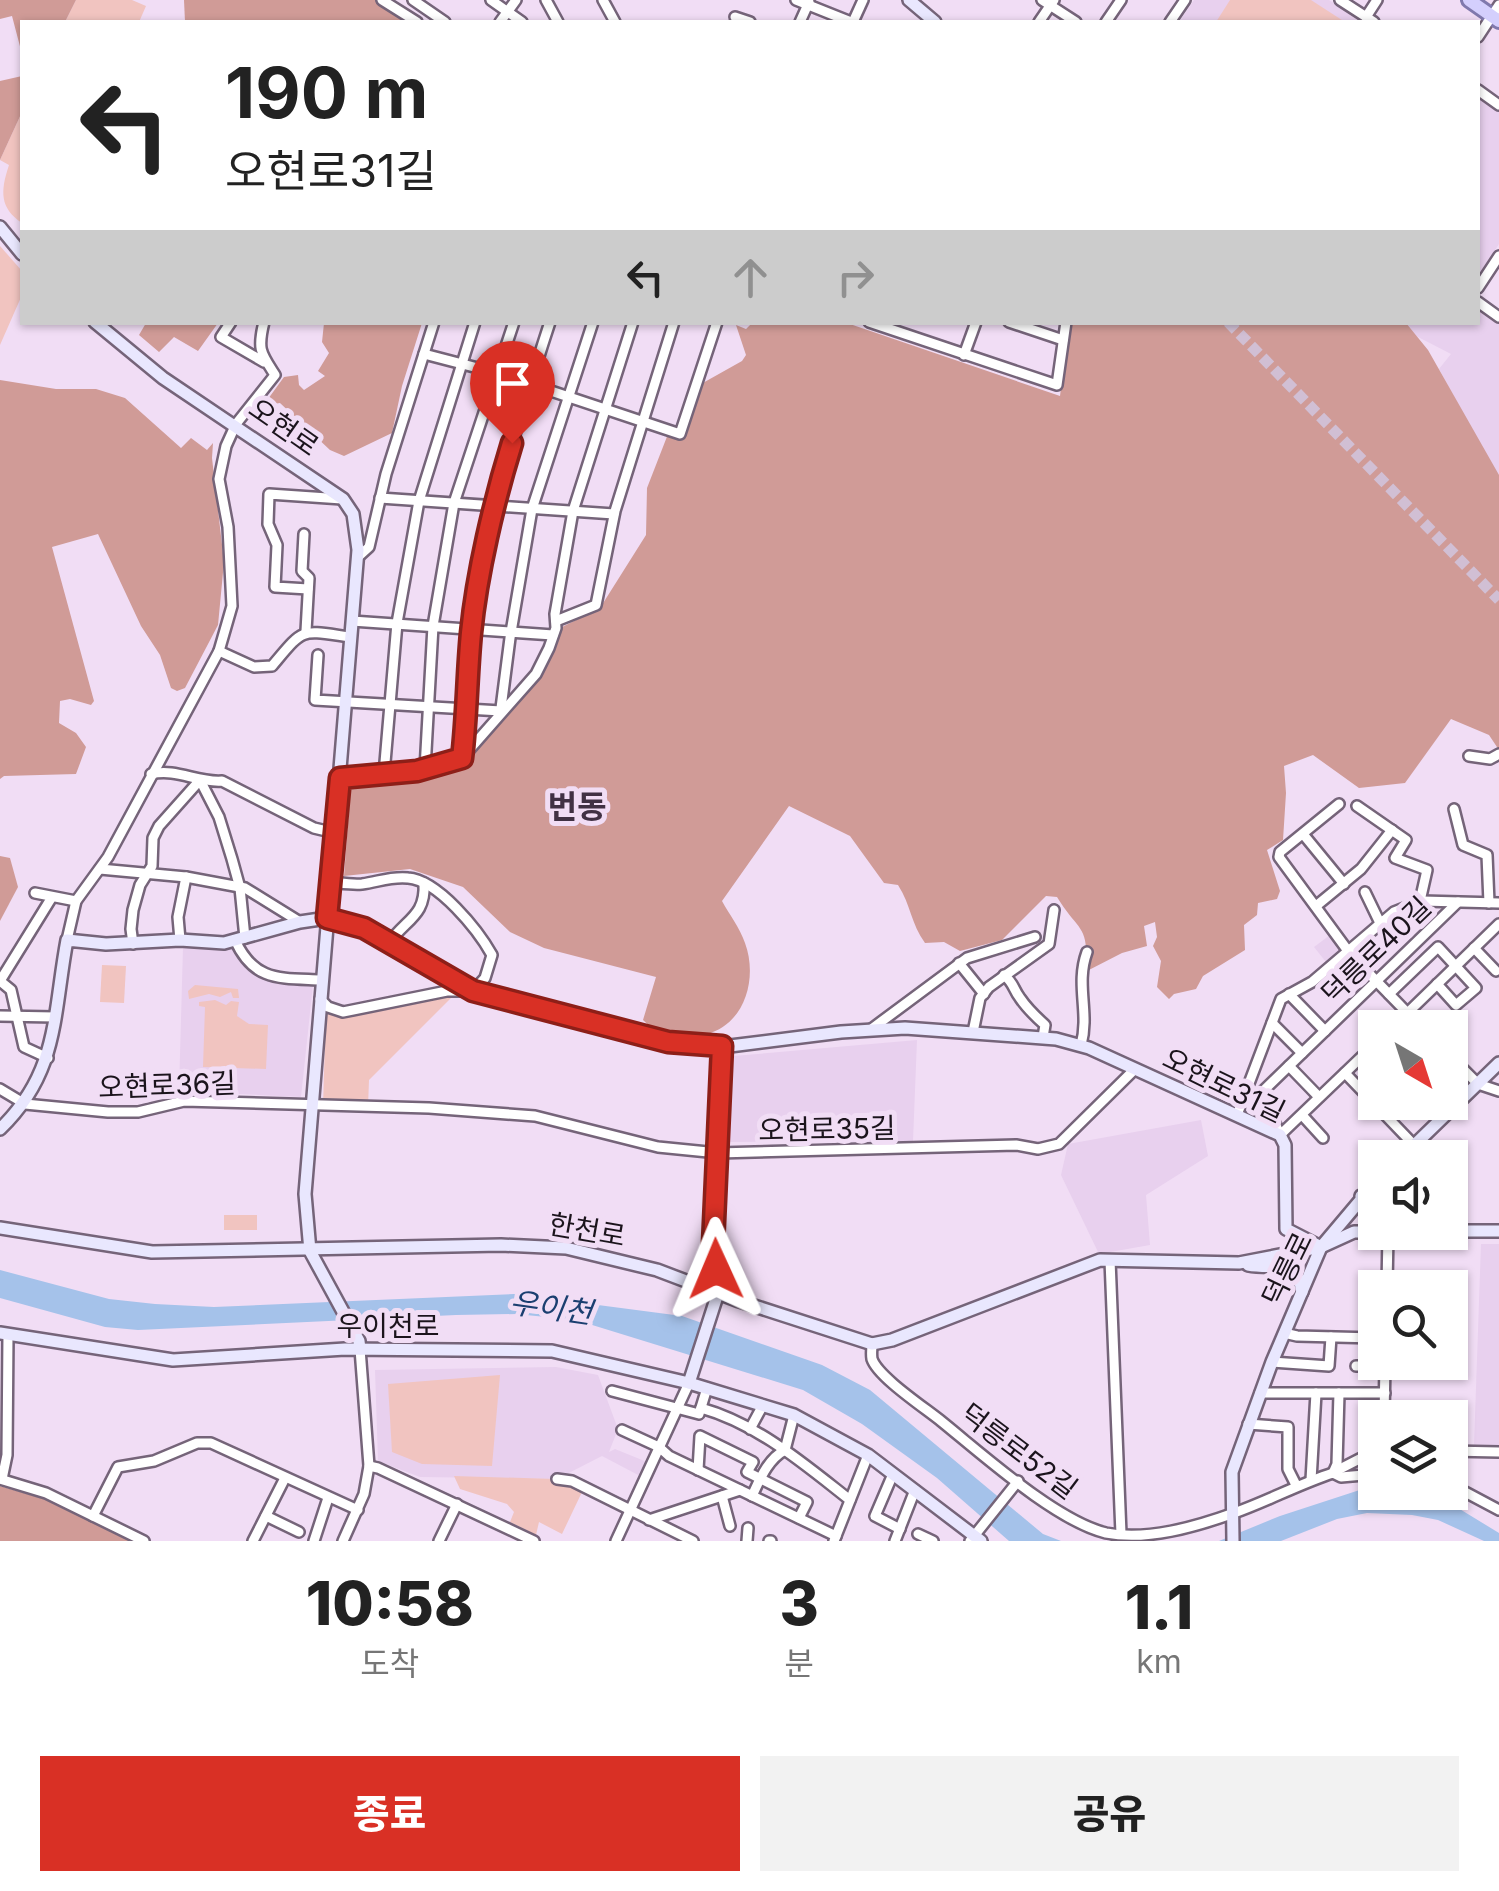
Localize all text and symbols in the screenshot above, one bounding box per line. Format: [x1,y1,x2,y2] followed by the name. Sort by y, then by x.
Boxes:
[225,50,428,135] text: 190 m
[60,60,190,190] icon: left
[225,143,437,198] text: 오현로31길
[618,250,673,305] icon: left
[723,250,778,305] icon: ahead
[828,250,883,305] icon: right
[470,341,555,444] pin
[485,356,540,411] icon: arrive
[243,391,325,463] street label: 오현로
[548,787,606,826] district label: 번동
[1314,890,1438,1010] street label: 덕릉로40길
[1358,1010,1468,1120] north arrow
[1358,1010,1468,1510] map controls
[1157,1041,1291,1129] street label: 오현로31길
[98,1066,236,1104] street label: 오현로36길
[758,1111,896,1147] street label: 오현로35길
[1358,1140,1468,1250] button: sound
[546,1207,628,1253] street label: 한천로
[664,1217,768,1321] position arrow
[1255,1227,1319,1311] street label: 덕릉로
[1358,1270,1468,1380] button: search
[507,1283,598,1331] water label: 우이천
[336,1309,440,1343] street label: 우이천로
[954,1396,1084,1506] street label: 덕릉로52길
[1358,1400,1468,1510] button: layers
[306,1567,474,1639] text: 10:58
[780,1567,819,1639] text: 3
[1125,1571,1193,1643] text: 1.1
[1136,1642,1182,1681] text: km
[360,1644,419,1683] text: 도착
[784,1644,814,1683] text: 분
[40,1756,740,1871] button: 종료
[760,1756,1459,1871] button: 공유

